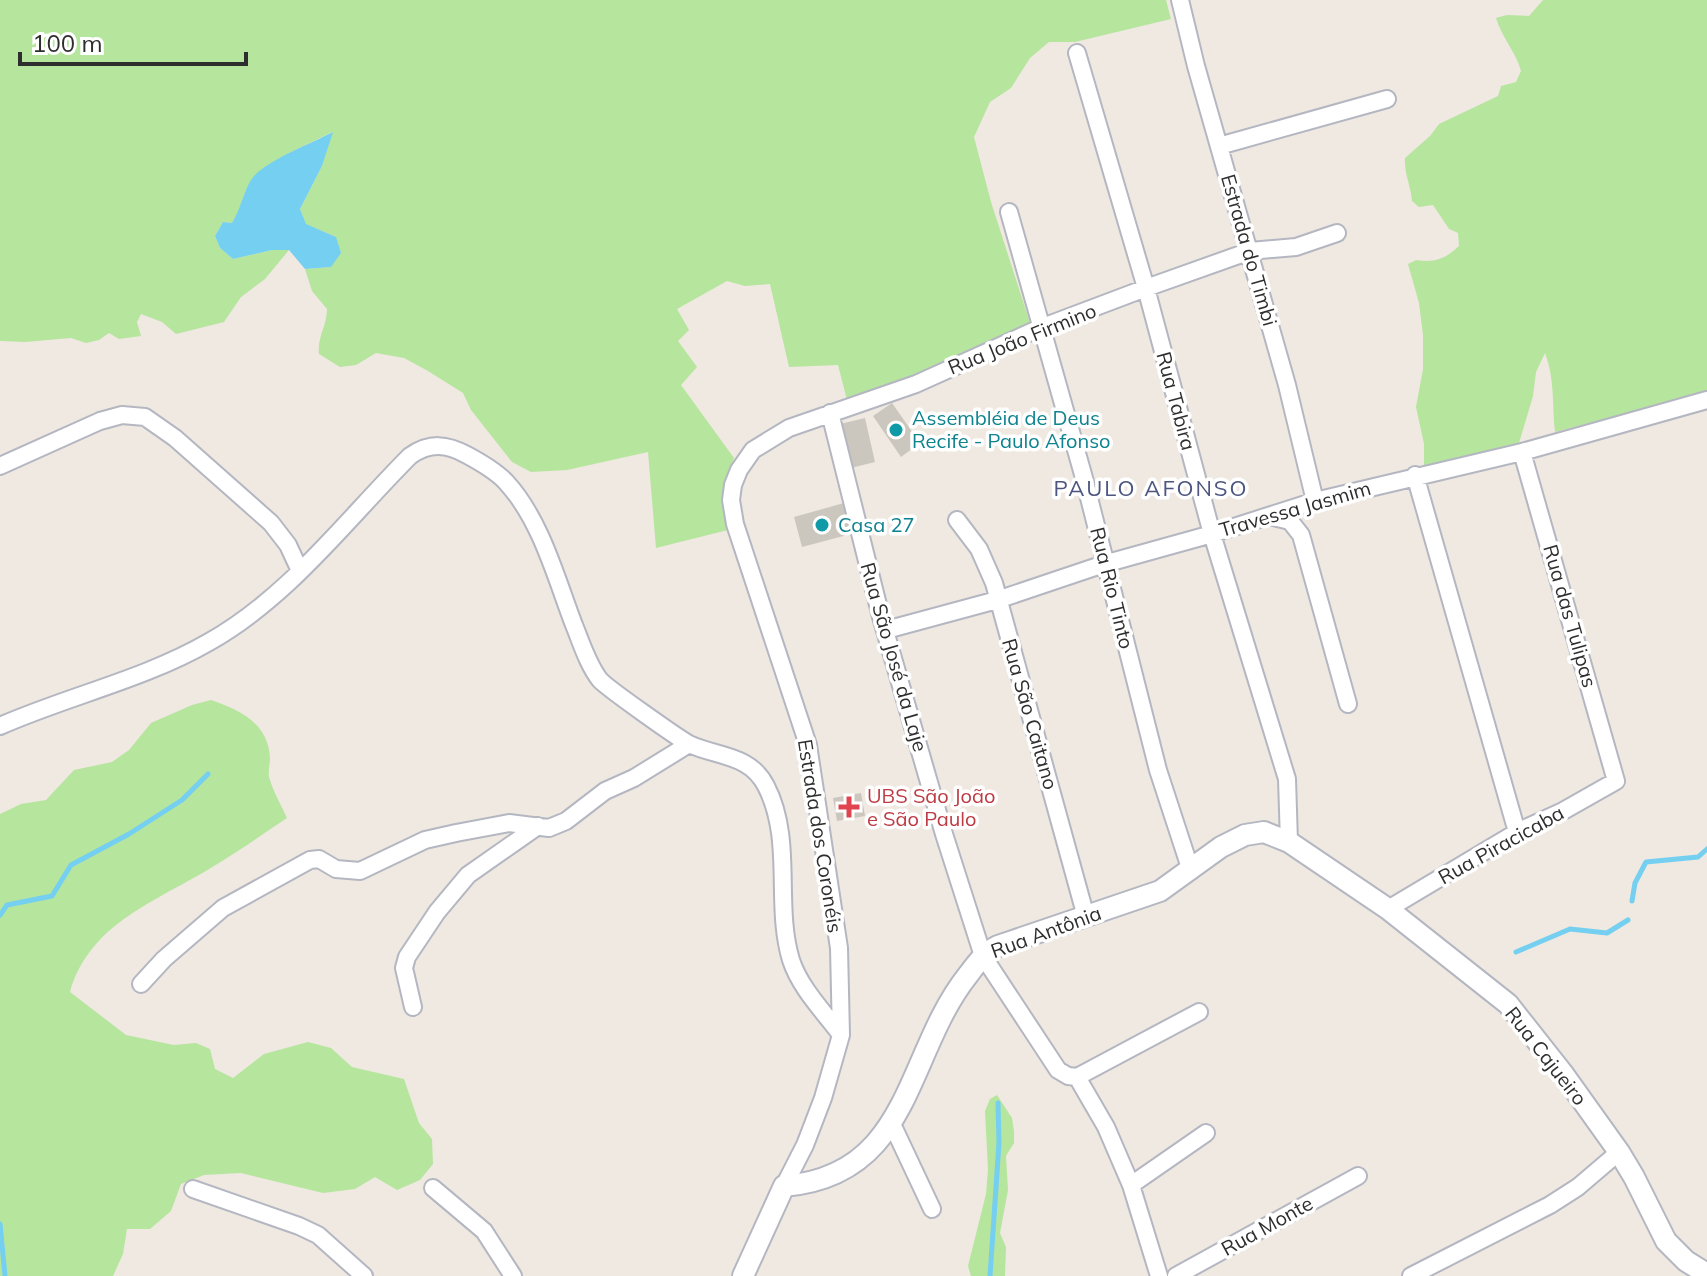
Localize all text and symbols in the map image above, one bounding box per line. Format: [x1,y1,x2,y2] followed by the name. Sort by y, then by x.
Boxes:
[20,16,246,66] scale bar
[32,28,103,58] text: 100 m
[1216,171,1283,329] street label: Estrada do Timbi
[944,297,1100,380] street label: Rua João Firmino
[1151,349,1202,453] street label: Rua Tabira
[912,405,1111,453] place label: Assembléia de Deus Recife - Paulo Afonso
[887,421,905,439] marker: Assembléia de Deus Recife - Paulo Afonso
[1053,474,1249,502] district label: PAULO AFONSO
[1216,475,1373,542] street label: Travessa Jasmim
[838,512,915,537] place label: Casa 27
[813,516,831,534] marker: Casa 27
[1085,524,1140,651] street label: Rua Rio Tinto
[1538,542,1603,690] street label: Rua das Tulipas
[856,559,933,754] street label: Rua São José da Laje
[997,635,1064,792] street label: Rua São Caitano
[793,737,848,934] street label: Estrada dos Coronéis
[867,783,995,831] place label: UBS São João e São Paulo
[838,796,860,818] marker: UBS São João e São Paulo
[1433,800,1568,889] street label: Rua Piracicaba
[987,900,1105,963] street label: Rua Antônia
[1500,1001,1593,1110] street label: Rua Cajueiro
[1217,1190,1317,1261] street label: Rua Monte

